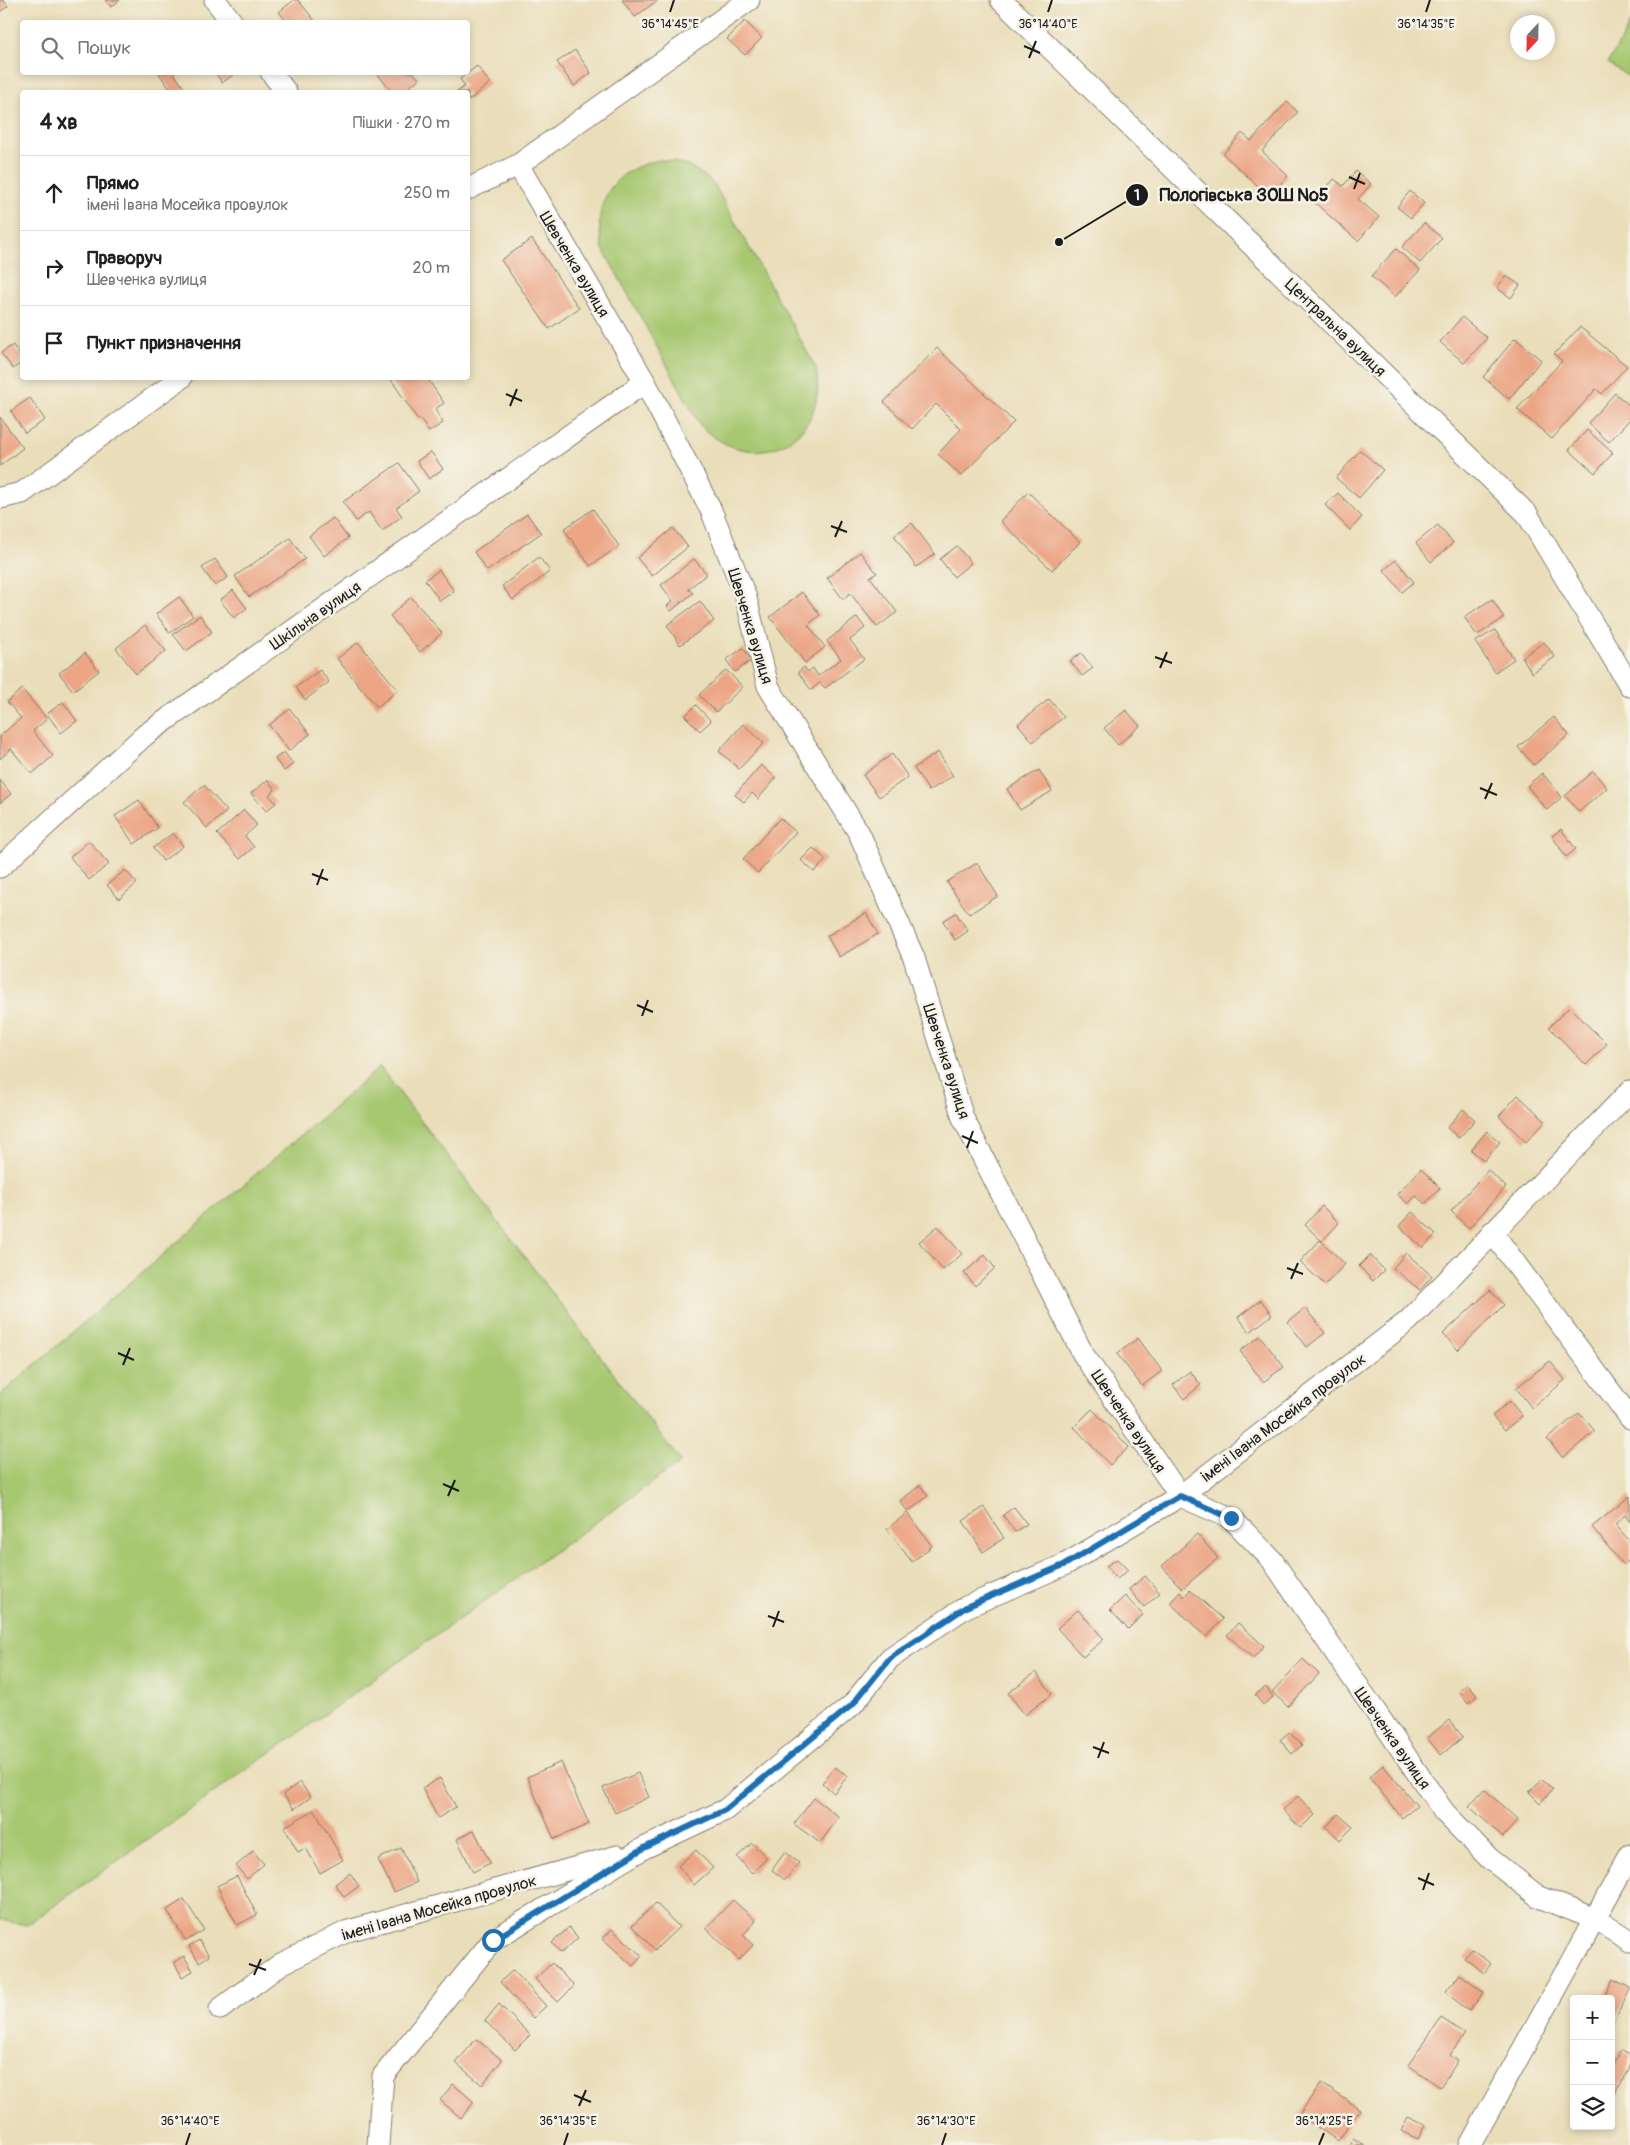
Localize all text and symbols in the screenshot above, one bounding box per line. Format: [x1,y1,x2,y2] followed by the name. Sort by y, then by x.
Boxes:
[1510,15,1555,60] north arrow
[641,17,699,32] text: 36°14'45"E
[1018,17,1078,32] text: 36°14'40"E
[1397,17,1455,32] text: 36°14'35"E
[20,20,470,75] search box
[38,34,66,62] icon: search
[78,36,131,60] text: Пошук
[40,109,78,136] text: 4 хв
[353,113,450,133] text: Пішки · 270 m
[87,171,139,195] text: Прямо
[1125,178,1339,211] callout: Пологівська ЗОШ №5
[40,179,68,207] icon: ahead
[404,183,450,203] text: 250 m
[1159,184,1329,207] text: Пологівська ЗОШ №5
[1134,186,1140,205] text: 1
[87,195,289,215] text: імені Івана Мосейка провулок
[535,208,614,321] street label: Шевченка вулиця
[87,246,162,270] text: Праворуч
[40,254,68,282] icon: right
[412,258,450,278] text: 20 m
[87,270,207,290] text: Шевченка вулиця
[1281,274,1390,381] street label: Центральна вулиця
[40,329,68,357] icon: arrive
[87,331,241,355] text: Пункт призначення
[723,566,777,686] street label: Шевченка вулиця
[266,577,365,655] street label: Шкільна вулиця
[918,1001,974,1121] street label: Шевченка вулиця
[1197,1349,1370,1486] street label: імені Івана Мосейка провулок
[1086,1366,1170,1477] street label: Шевченка вулиця
[1220,1507,1243,1530] route end
[1350,1684,1435,1793] street label: Шевченка вулиця
[340,1871,539,1945] street label: імені Івана Мосейка провулок
[482,1929,505,1952] route start
[1570,1995,1615,2130] map controls
[1570,1995,1615,2040] button: +
[1570,2040,1615,2085] button: −
[1570,2085,1615,2130] button: layers
[160,2114,220,2129] text: 36°14'40"E
[539,2114,597,2129] text: 36°14'35"E
[917,2114,975,2129] text: 36°14'30"E
[1295,2114,1353,2129] text: 36°14'25"E

